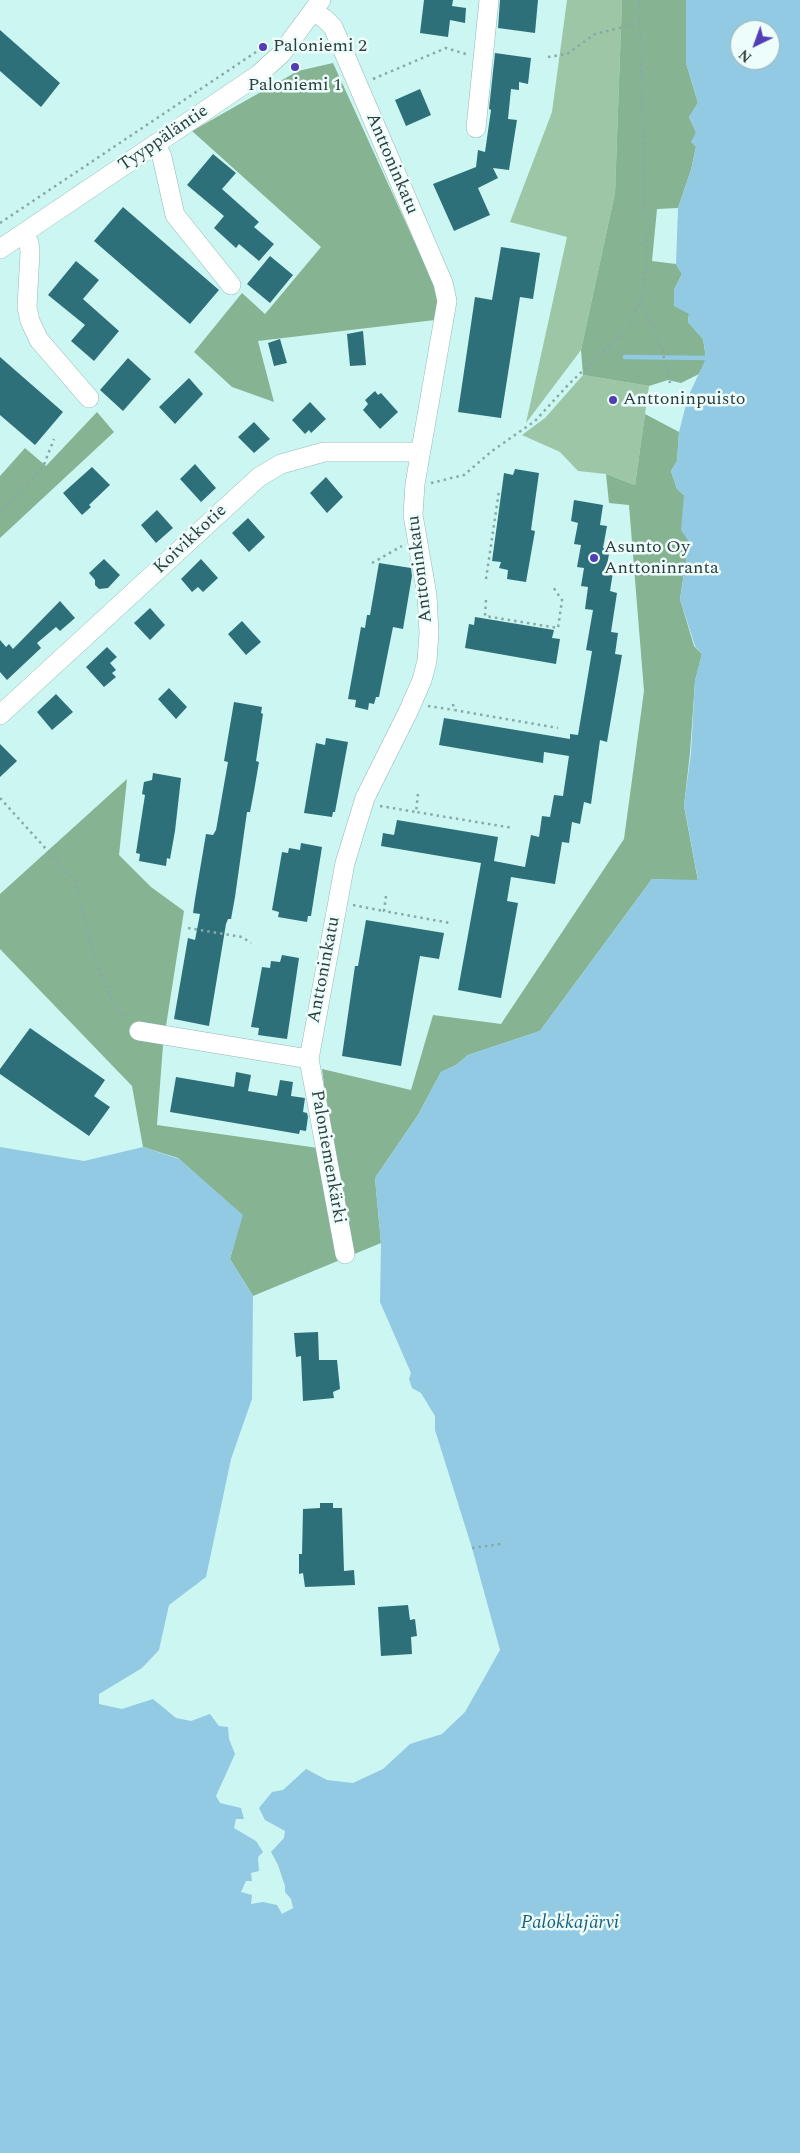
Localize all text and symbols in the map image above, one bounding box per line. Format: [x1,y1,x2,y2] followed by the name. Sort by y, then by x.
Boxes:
[730,20,780,70] north arrow
[273,36,367,58] place label: Paloniemi 2
[257,41,269,53] marker: Paloniemi 2
[734,44,757,67] text: N
[289,61,301,73] marker: Paloniemi 1
[248,75,342,97] place label: Paloniemi 1
[115,101,213,177] street label: Tyyppäläntie
[360,110,422,218] street label: Anttoninkatu
[623,389,746,411] place label: Anttoninpuisto
[607,394,619,406] marker: Anttoninpuisto
[150,501,232,579] street label: Koivikkotie
[404,514,438,624] street label: Anttoninkatu
[604,537,719,580] place label: Asunto Oy Anttoninranta
[588,552,600,564] marker: Asunto Oy Anttoninranta
[304,915,346,1025] street label: Anttoninkatu
[305,1089,349,1225] street label: Paloniemenkärki
[521,1913,619,1935] water label: Palokkajärvi

